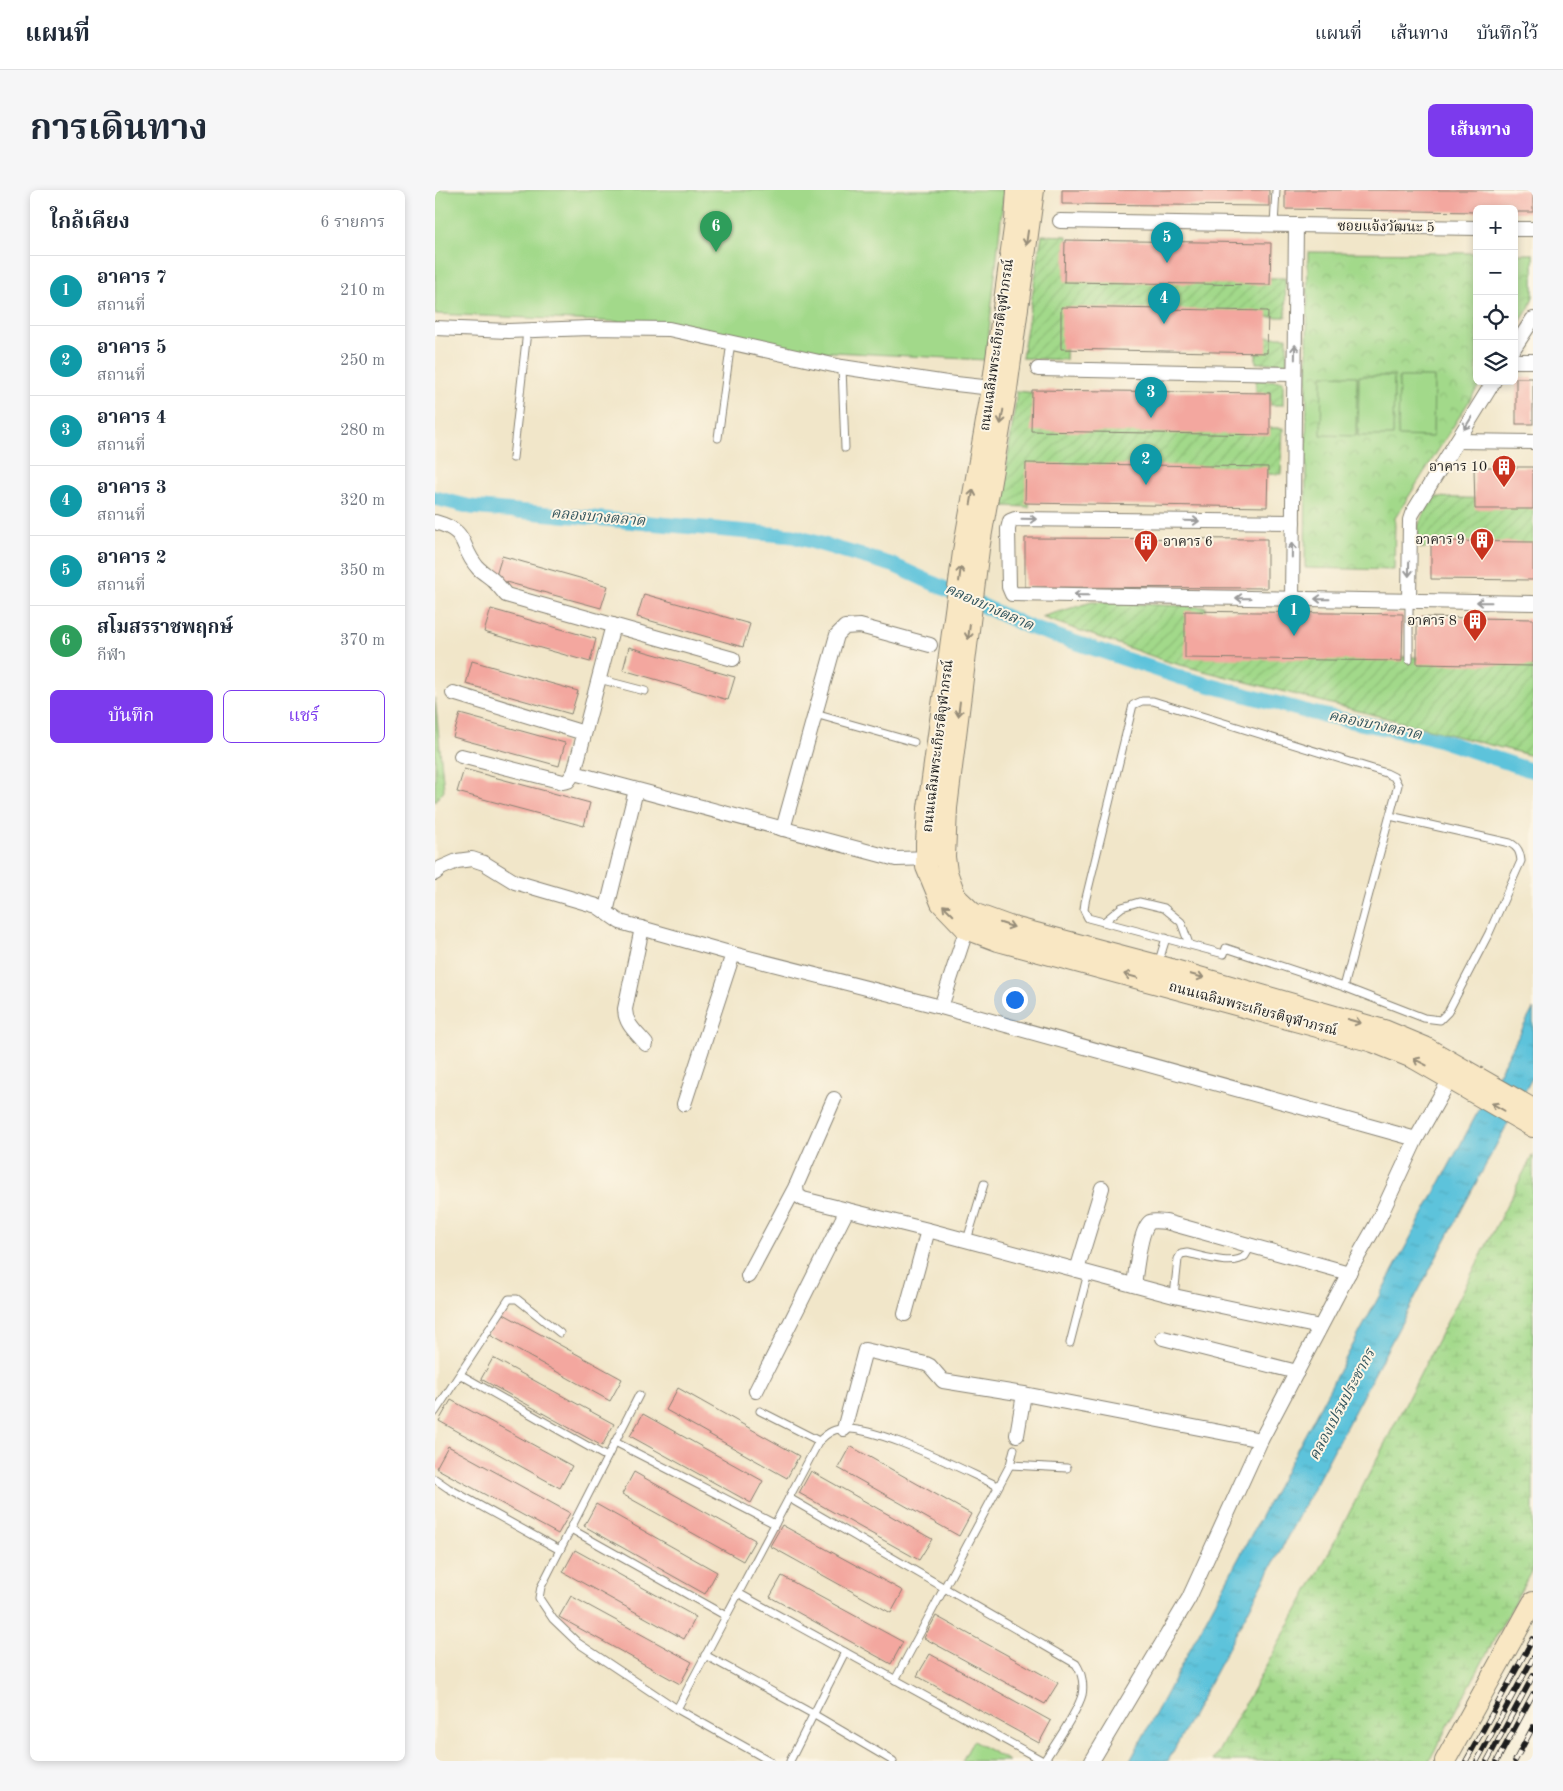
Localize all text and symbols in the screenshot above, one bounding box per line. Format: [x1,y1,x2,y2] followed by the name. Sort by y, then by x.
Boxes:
[25,23,90,47] text: แผนที่
[1315,25,1362,43] text: แผนที่
[1390,25,1449,43] text: เส้นทาง
[1477,25,1538,43] text: บันทึกไว้
[1428,104,1533,157] button: เส้นทาง
[30,112,208,147] text: การเดินทาง
[1473,205,1518,385] map controls
[1473,205,1518,250] button: +
[700,211,732,252] pin: 6
[50,212,130,233] text: ใกล้เคียง
[320,215,385,231] text: 6 รายการ
[1337,217,1435,235] street label: ซอยแจ้งวัฒนะ 5
[1151,222,1183,263] pin: 5
[1022,230,1032,246] one-way arrow
[1473,250,1518,295] button: −
[975,257,1017,432] street label: ถนนเฉลิมพระเกียรติจุฬาภรณ์
[97,269,167,288] text: อาคาร 7
[61,283,71,299] text: 1
[340,283,385,299] text: 210 m
[1148,283,1180,324] pin: 4
[1473,295,1518,340] button: locate
[97,298,145,314] text: สถานที่
[97,339,167,358] text: อาคาร 5
[1473,340,1518,385] button: layers
[1290,345,1299,361] one-way arrow
[61,353,71,369] text: 2
[340,353,385,369] text: 250 m
[97,368,145,384] text: สถานที่
[1135,377,1167,418] pin: 3
[997,408,1007,424] one-way arrow
[97,409,167,428] text: อาคาร 4
[1463,415,1473,429] one-way arrow
[61,423,71,439] text: 3
[340,423,385,439] text: 280 m
[97,438,145,454] text: สถานที่
[1130,444,1162,485] pin: 2
[1491,454,1517,488] building icon: อาคาร 10
[1429,460,1487,474] place label: อาคาร 10
[97,479,167,498] text: อาคาร 3
[968,489,978,505] one-way arrow
[61,493,71,509] text: 4
[340,493,385,509] text: 320 m
[550,506,646,530] water label: คลองบางตลาด
[97,508,145,524] text: สถานที่
[1020,514,1037,524] one-way arrow
[1183,516,1199,526] one-way arrow
[1469,527,1495,561] building icon: อาคาร 9
[1133,529,1159,563] building icon: อาคาร 6
[1415,533,1465,547] place label: อาคาร 9
[1163,535,1213,549] place label: อาคาร 6
[1287,542,1297,558] one-way arrow
[97,549,167,568] text: อาคาร 2
[1404,560,1414,577] one-way arrow
[61,563,71,579] text: 5
[340,563,385,579] text: 350 m
[955,567,965,583] one-way arrow
[97,578,145,594] text: สถานที่
[943,582,1036,634] water label: คลองบางตลาด
[1073,590,1089,600] one-way arrow
[1235,593,1252,603] one-way arrow
[1314,594,1330,604] one-way arrow
[1278,595,1310,636] pin: 1
[1477,597,1493,607] one-way arrow
[1462,608,1488,642] building icon: อาคาร 8
[1407,614,1457,628] place label: อาคาร 8
[97,619,233,638] text: สโมสรราชพฤกษ์
[964,623,974,639] one-way arrow
[61,633,71,649] text: 6
[340,633,385,649] text: 370 m
[97,648,126,664] text: กีฬา
[917,658,957,833] street label: ถนนเฉลิมพระเกียรติจุฬาภรณ์
[50,690,213,743] button: บันทึก
[223,690,385,743] button: แชร์
[954,700,964,716] one-way arrow
[1327,709,1423,743] water label: คลองบางตลาด
[942,905,954,917] one-way arrow
[998,920,1014,930] one-way arrow
[1123,970,1139,980] one-way arrow
[1189,972,1205,982] one-way arrow
[1167,977,1340,1039] street label: ถนนเฉลิมพระเกียรติจุฬาภรณ์
[1002,987,1028,1013] your location
[1345,1017,1361,1026] one-way arrow
[1413,1057,1428,1066] one-way arrow
[1491,1101,1505,1111] one-way arrow
[1307,1345,1379,1463] water label: คลองเปรมประชากร

